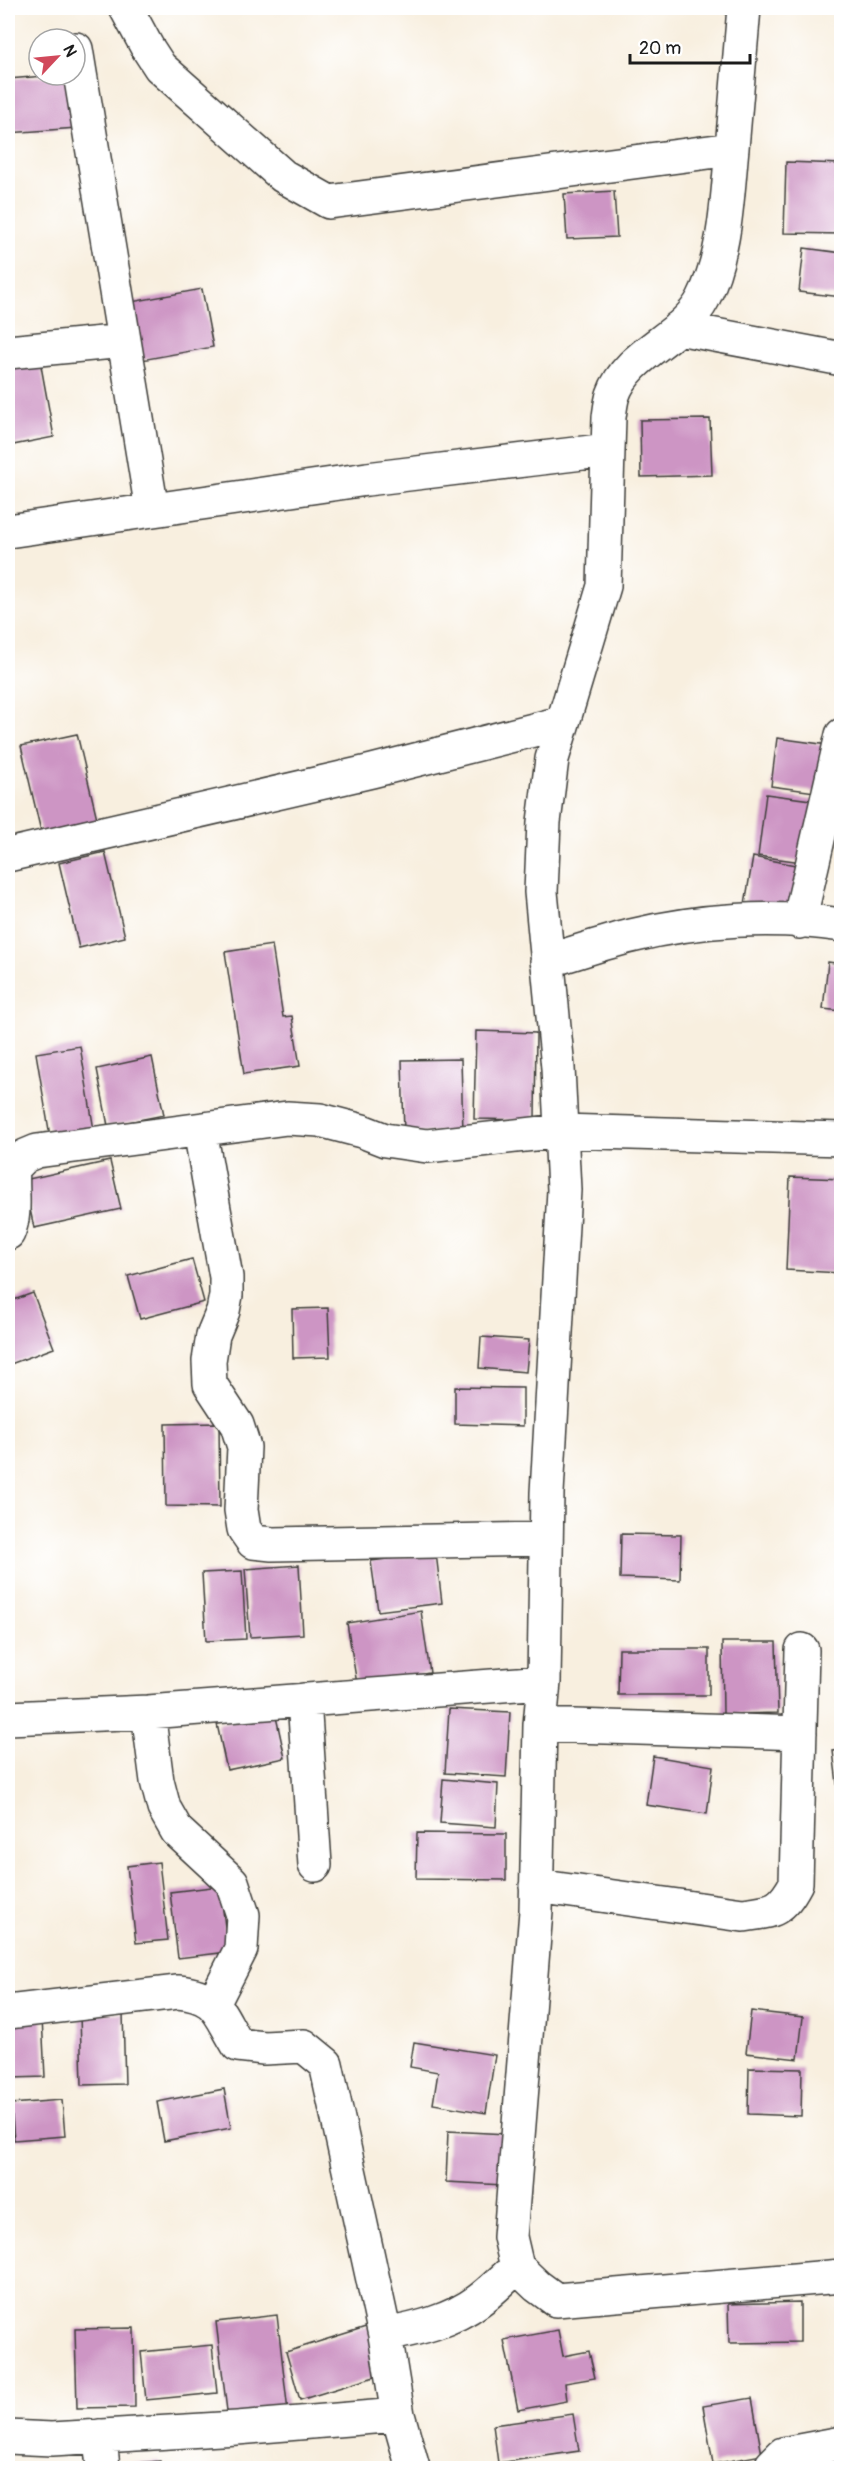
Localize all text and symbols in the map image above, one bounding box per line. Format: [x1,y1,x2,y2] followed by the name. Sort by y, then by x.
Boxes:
[27,27,87,87] north arrow
[630,27,750,65] scale bar
[639,37,681,60] text: 20 m
[58,42,81,60] text: N

